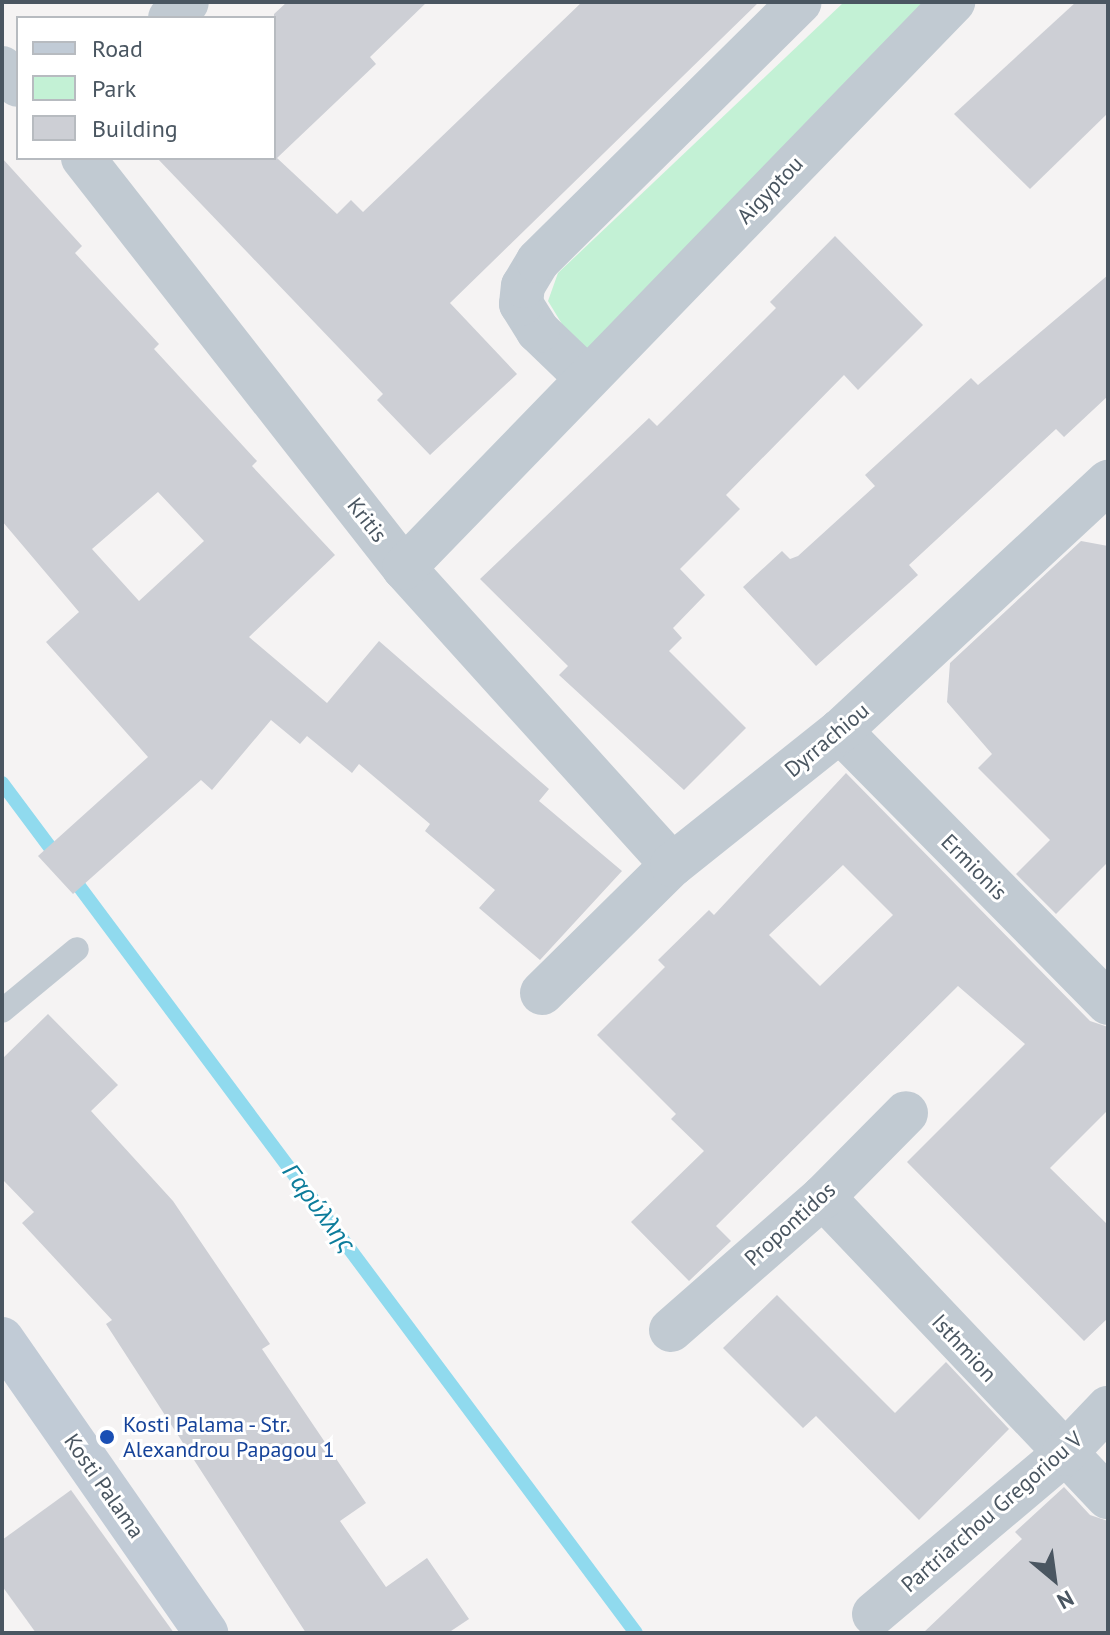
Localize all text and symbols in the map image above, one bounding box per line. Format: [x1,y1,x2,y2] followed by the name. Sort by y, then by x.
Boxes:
[16,16,276,160] legend
[92,33,143,64] text: Road
[92,73,136,104] text: Park
[92,113,178,144] text: Building
[731,151,809,229] street label: Aigyptou
[342,493,392,547] street label: Kritis
[780,697,874,783] street label: Dyrrachiou
[936,829,1012,905] street label: Ermionis
[277,1158,361,1258] water label: Γαρύλλης
[739,1176,841,1272] street label: Propontidos
[926,1309,1002,1387] street label: Isthmion
[123,1411,335,1462] place label: Kosti Palama - Str. Alexandrou Papagou 1
[896,1426,1088,1598] street label: Partriarchou Gregoriou V
[98,1428,116,1446] marker: Kosti Palama - Str. Alexandrou Papagou 1
[58,1429,150,1543] street label: Kosti Palama
[1014,1539,1094,1619] north arrow
[1053,1584,1079,1616] text: N

